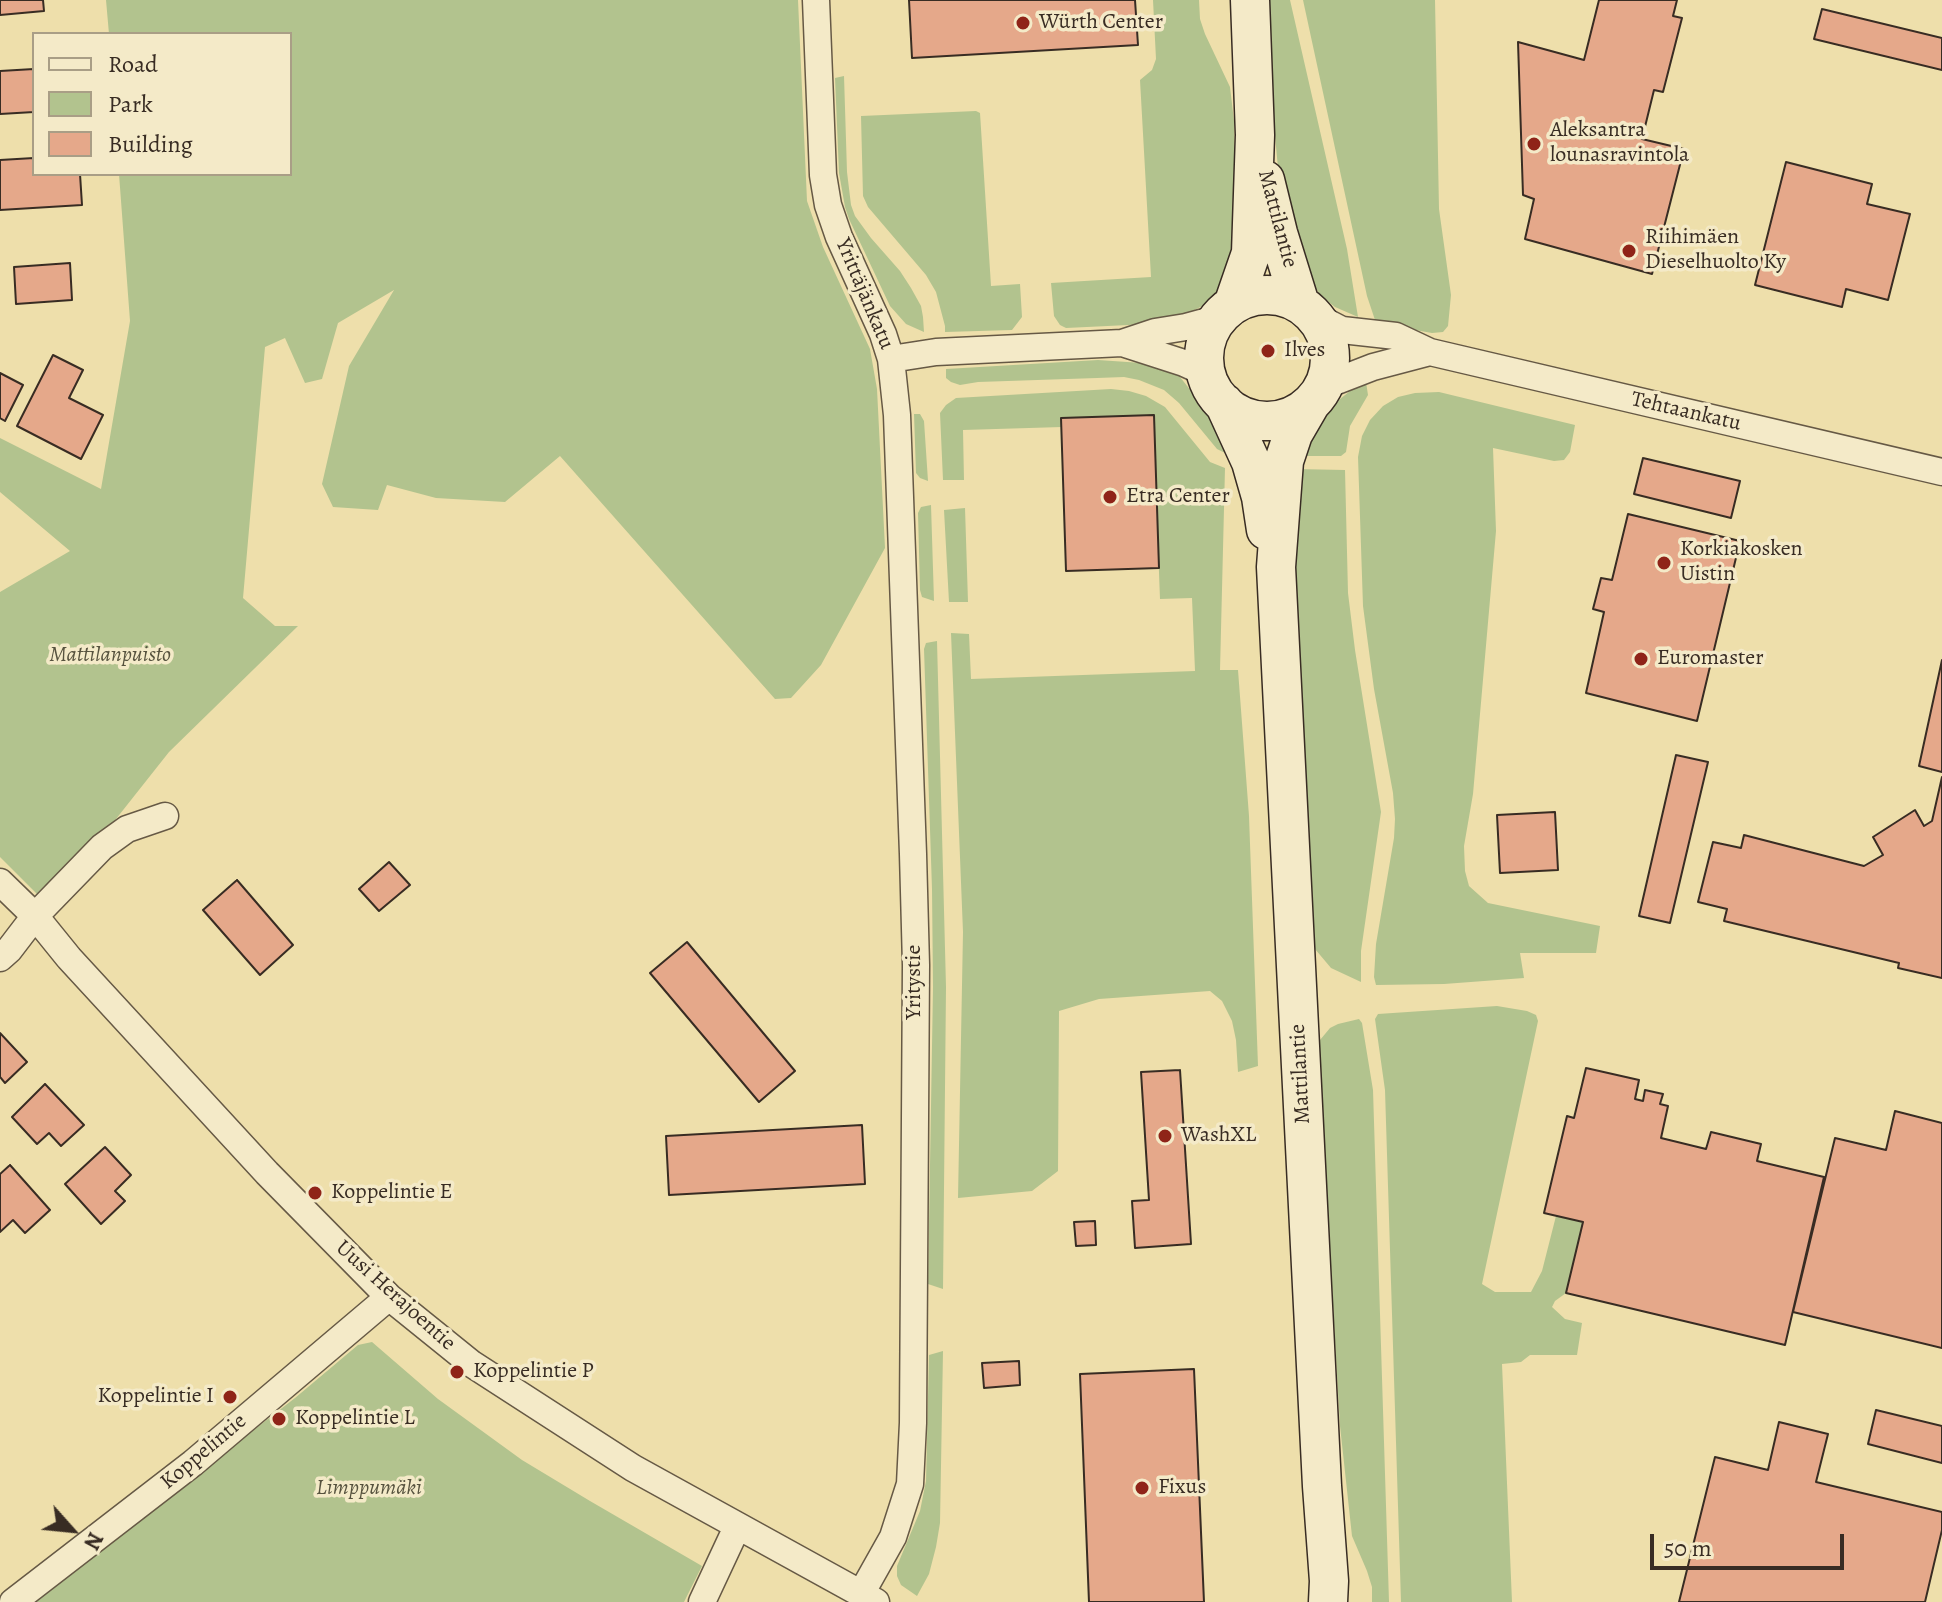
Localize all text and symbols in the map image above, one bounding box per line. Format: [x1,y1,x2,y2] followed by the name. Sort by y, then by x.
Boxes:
[1039,10,1163,36] place label: Würth Center
[1014,14,1032,32] marker: Würth Center
[32,32,292,176] legend
[108,48,158,80] text: Road
[108,88,153,120] text: Park
[1550,118,1689,170] place label: Aleksantra lounasravintola
[108,128,193,160] text: Building
[1525,135,1543,153] marker: Aleksantra lounasravintola
[1251,167,1303,271] street label: Mattilantie
[1645,225,1786,276] place label: Riihimäen Dieselhuolto Ky
[829,234,899,354] street label: Yrittäjänkatu
[1620,242,1638,260] marker: Riihimäen Dieselhuolto Ky
[1284,338,1325,364] place label: Ilves
[1259,342,1277,360] marker: Ilves
[1628,387,1744,437] street label: Tehtaankatu
[1126,484,1230,510] place label: Etra Center
[1101,488,1119,506] marker: Etra Center
[1680,537,1803,588] place label: Korkiakosken Uistin
[1655,554,1673,572] marker: Korkiakosken Uistin
[49,643,171,669] park label: Mattilanpuisto
[1657,646,1764,672] place label: Euromaster
[1632,650,1650,668] marker: Euromaster
[902,945,928,1019] street label: Yritystie
[1285,1023,1317,1125] street label: Mattilantie
[1181,1123,1256,1149] place label: WashXL
[1156,1127,1174,1145] marker: WashXL
[331,1180,453,1206] place label: Koppelintie E
[306,1184,324,1202] marker: Koppelintie E
[330,1235,460,1357] street label: Uusi Herajoentie
[473,1359,594,1385] place label: Koppelintie P
[448,1363,466,1381] marker: Koppelintie P
[98,1384,214,1410] place label: Koppelintie I
[221,1388,239,1406] marker: Koppelintie I
[295,1406,415,1432] place label: Koppelintie L
[156,1408,252,1496] street label: Koppelintie
[270,1410,288,1428] marker: Koppelintie L
[1158,1475,1206,1501] place label: Fixus
[316,1476,422,1502] park label: Limppumäki
[1133,1479,1151,1497] marker: Fixus
[32,1490,112,1570] north arrow
[1654,1518,1848,1568] scale bar
[76,1527,110,1555] text: N
[1664,1532,1712,1564] text: 50 m

